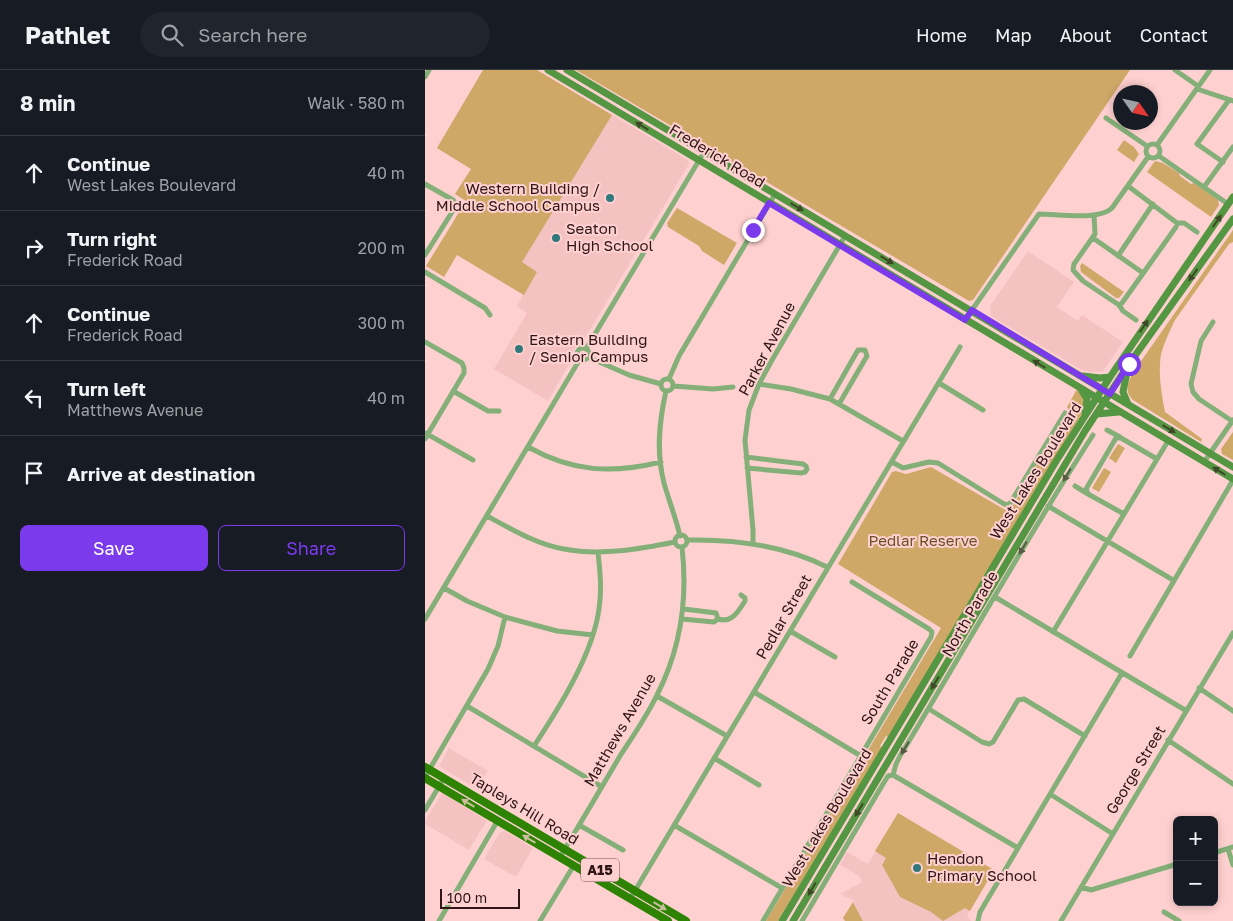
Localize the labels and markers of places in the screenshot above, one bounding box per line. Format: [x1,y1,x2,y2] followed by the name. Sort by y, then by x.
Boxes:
[436,179,600,214] place label: Western Building / Middle School Campus
[604,192,616,204] marker: Western Building / Middle School Campus
[566,219,654,254] place label: Seaton High School
[550,232,562,244] marker: Seaton High School
[529,330,648,365] place label: Eastern Building / Senior Campus
[513,343,525,355] marker: Eastern Building / Senior Campus
[927,849,1037,884] place label: Hendon Primary School
[911,862,923,874] marker: Hendon Primary School

